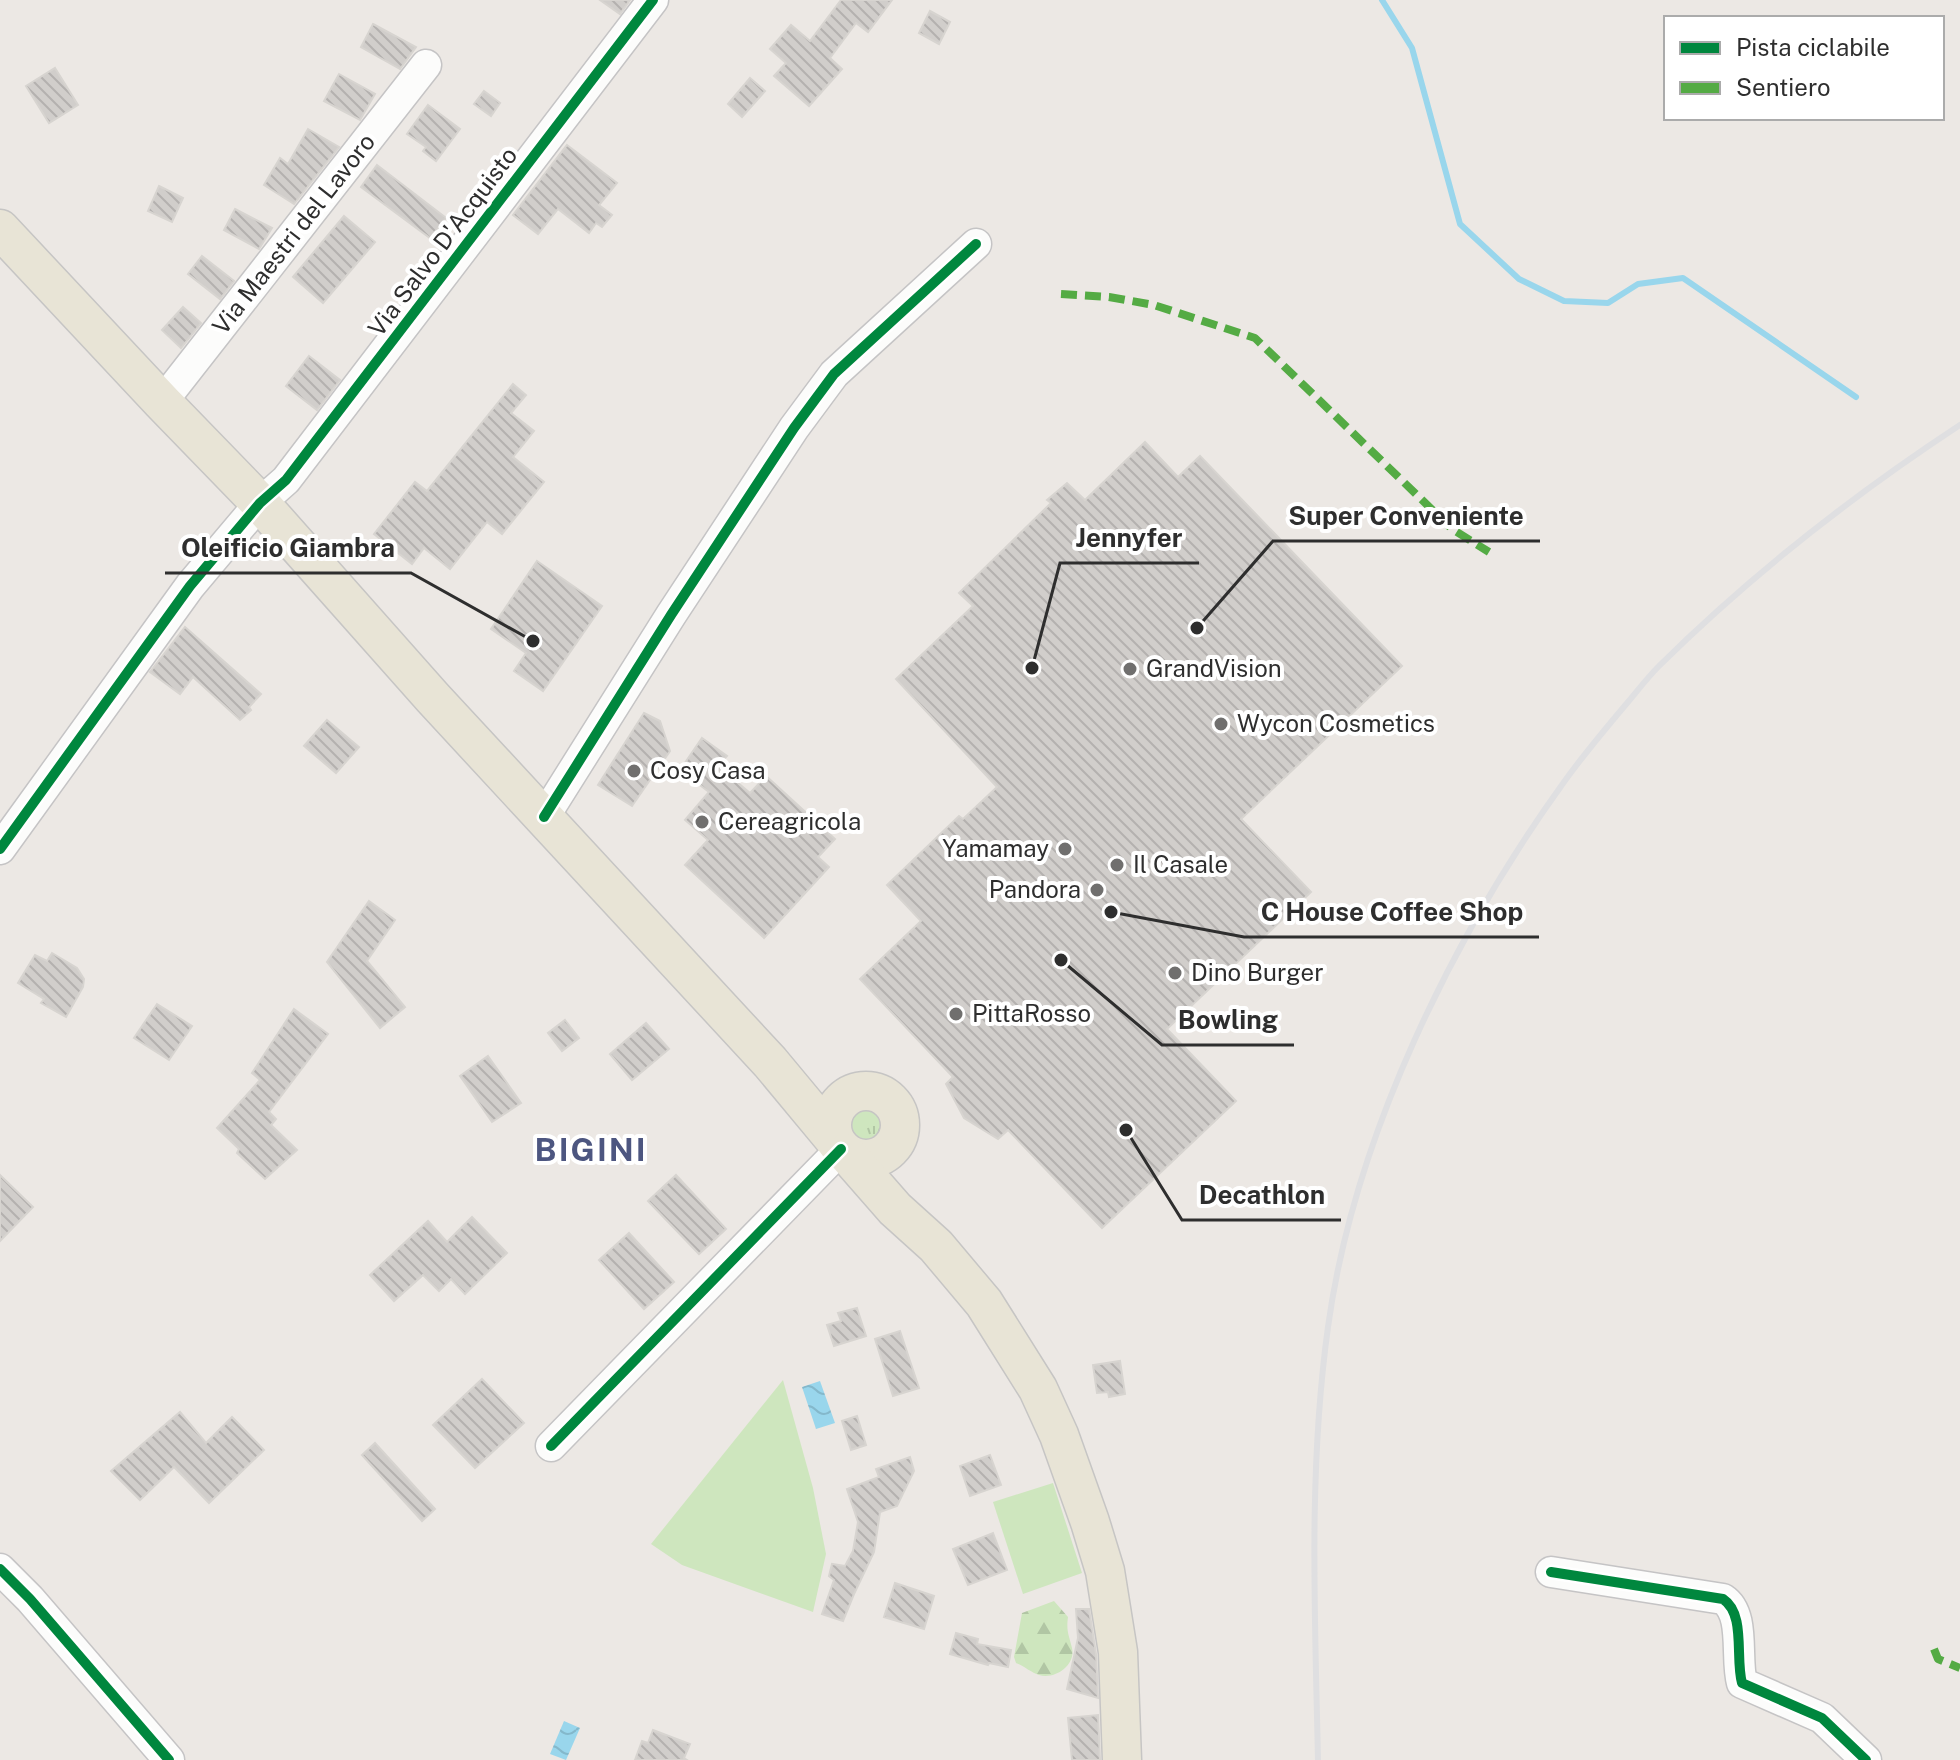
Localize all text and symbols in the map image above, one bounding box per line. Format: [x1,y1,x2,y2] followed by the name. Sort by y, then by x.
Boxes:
[1664,16,1944,120] legend
[1736,33,1890,61] text: Pista ciclabile
[1736,73,1831,101] text: Sentiero
[206,128,380,339] street label: Via Maestri del Lavoro
[362,141,522,341] street label: Via Salvo D'Acquisto
[1273,491,1540,541] callout: Super Conveniente
[1288,500,1524,531] text: Super Conveniente
[1060,513,1199,563] callout: Jennyfer
[1076,522,1183,553] text: Jennyfer
[165,523,411,573] callout: Oleificio Giambra
[181,532,395,563] text: Oleificio Giambra
[1146,654,1282,682] place label: GrandVision
[1121,660,1139,678] marker: GrandVision
[1237,709,1435,737] place label: Wycon Cosmetics
[1212,715,1230,733] marker: Wycon Cosmetics
[650,756,766,784] place label: Cosy Casa
[625,762,643,780] marker: Cosy Casa
[718,807,861,835] place label: Cereagricola
[693,813,711,831] marker: Cereagricola
[942,834,1049,862] place label: Yamamay
[1056,840,1074,858] marker: Yamamay
[1133,850,1228,878] place label: Il Casale
[1108,856,1126,874] marker: Il Casale
[989,875,1081,903] place label: Pandora
[1088,881,1106,899] marker: Pandora
[1244,887,1539,937] callout: C House Coffee Shop
[1261,896,1523,927] text: C House Coffee Shop
[1191,958,1324,986] place label: Dino Burger
[1166,964,1184,982] marker: Dino Burger
[1162,995,1294,1045] callout: Bowling
[972,999,1091,1027] place label: PittaRosso
[1178,1004,1278,1035] text: Bowling
[947,1005,965,1023] marker: PittaRosso
[534,1131,648,1168] district label: BIGINI
[1182,1170,1341,1220] callout: Decathlon
[1199,1179,1325,1210] text: Decathlon

